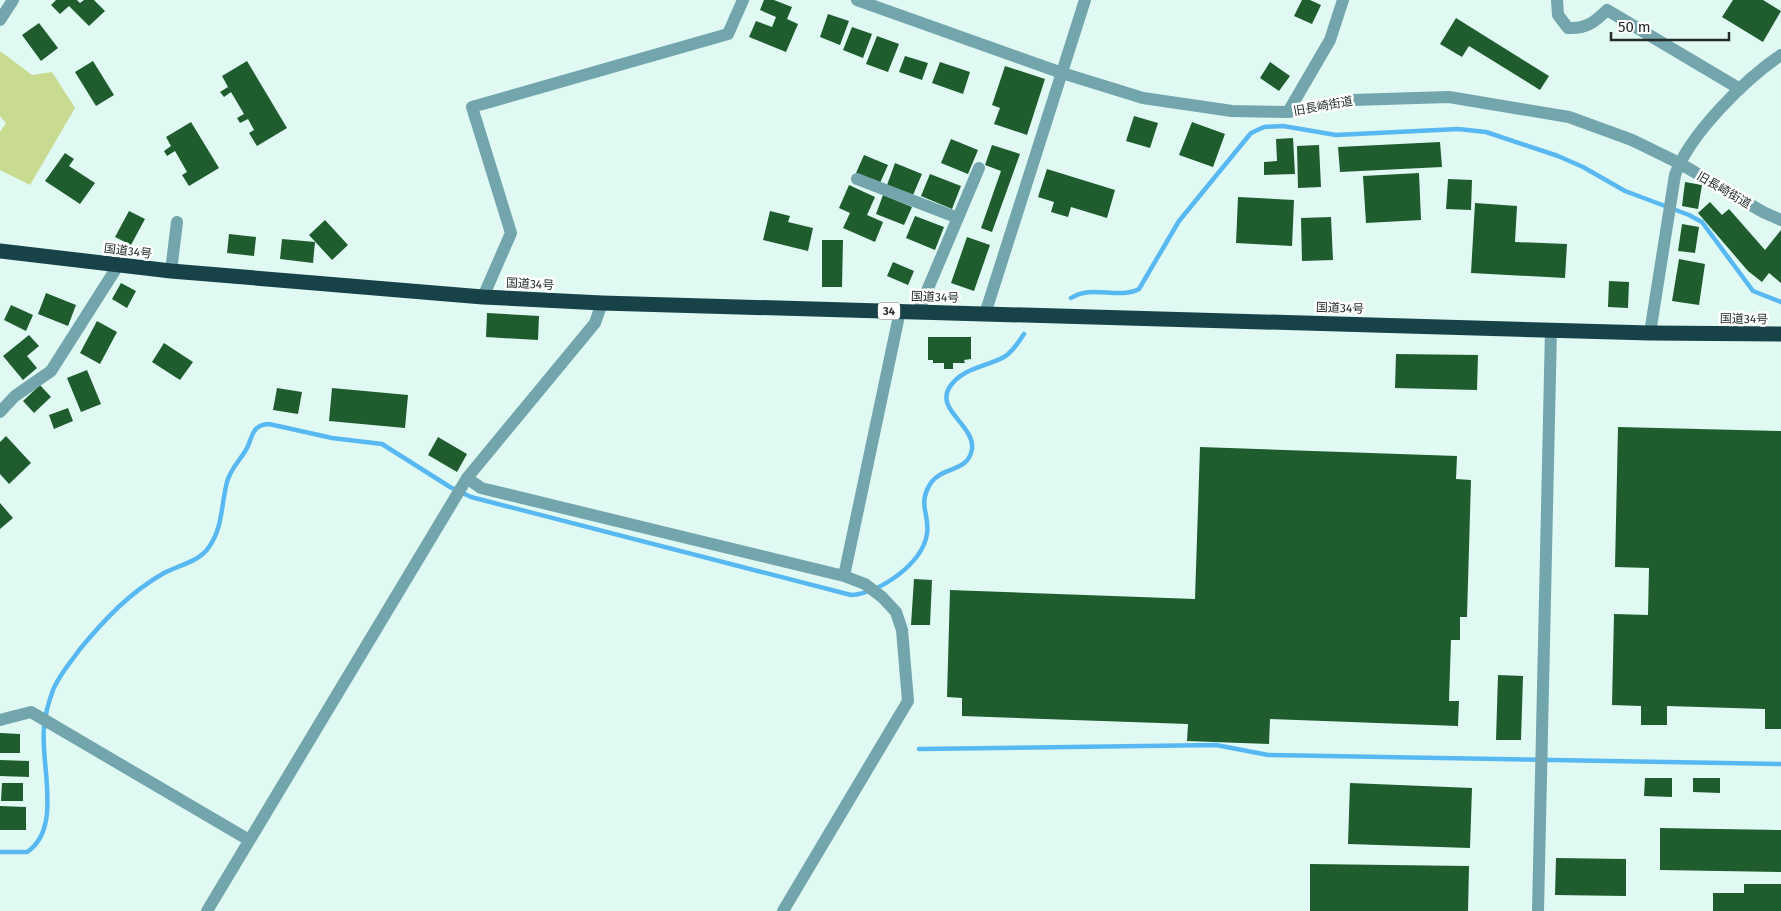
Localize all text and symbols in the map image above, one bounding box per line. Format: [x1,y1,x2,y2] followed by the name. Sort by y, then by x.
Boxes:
[1611,10,1728,42] scale bar
[1618,18,1651,36] text: 50 m
[1292,94,1354,118] street label: 旧長崎街道
[1695,169,1753,211] street label: 旧長崎街道
[103,241,153,261] street label: 国道34号
[506,276,554,292] street label: 国道34号
[911,289,959,305] street label: 国道34号
[1316,300,1364,316] street label: 国道34号
[878,302,900,320] road number: 34
[1720,312,1768,326] street label: 国道34号

